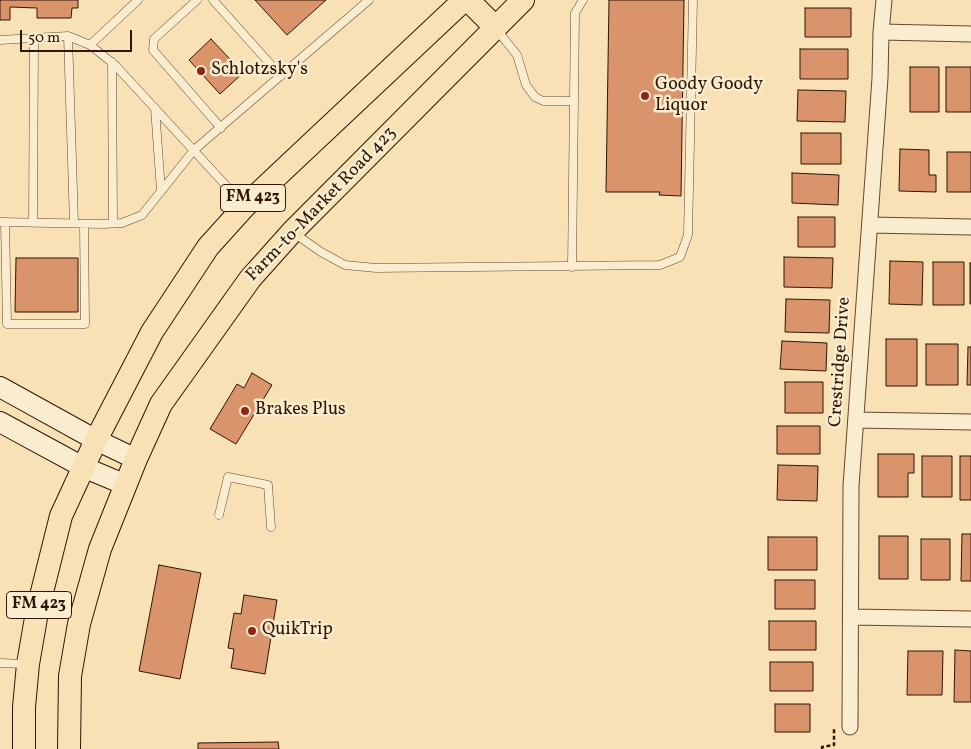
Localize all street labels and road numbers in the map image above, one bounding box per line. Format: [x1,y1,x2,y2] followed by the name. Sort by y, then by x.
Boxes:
[242,123,402,287] street label: Farm-to-Market Road 423
[220,184,286,212] road number: FM 423
[826,296,856,428] street label: Crestridge Drive
[6,592,72,618] road number: FM 423

